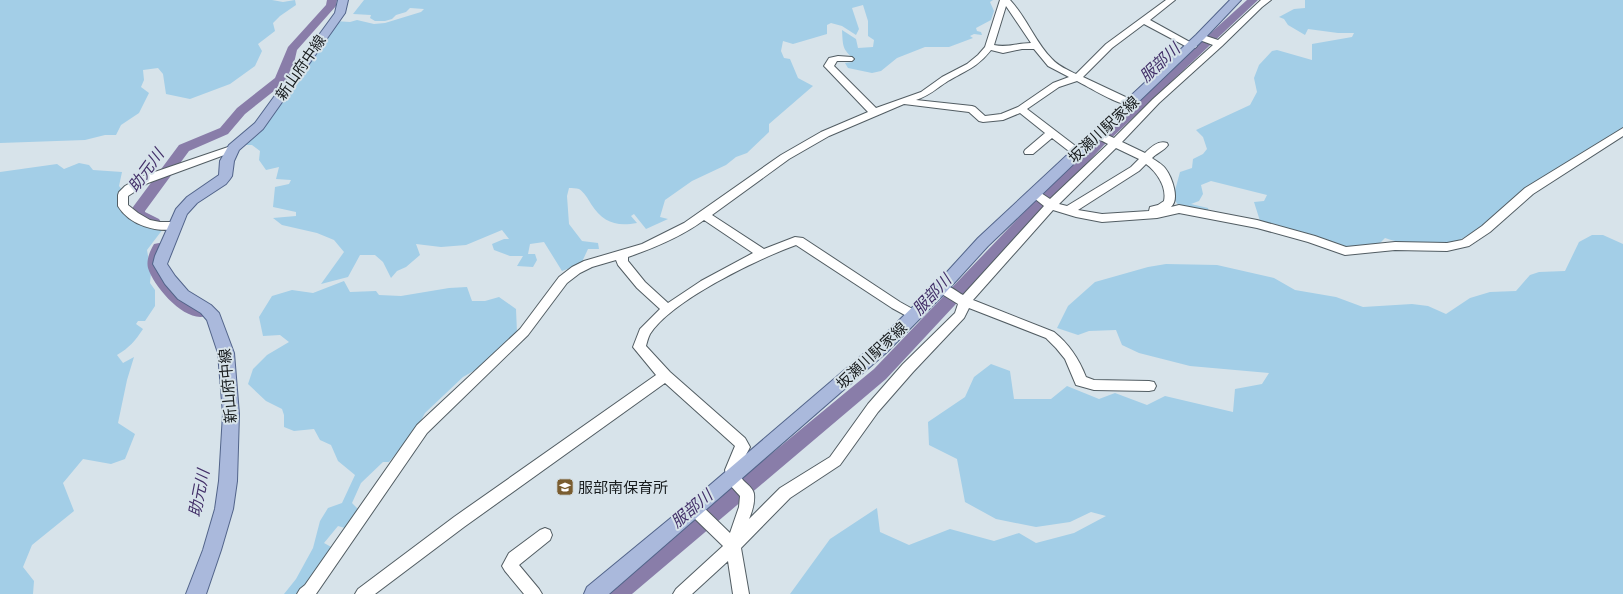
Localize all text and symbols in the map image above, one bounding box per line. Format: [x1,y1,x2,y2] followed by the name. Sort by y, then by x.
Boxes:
[271,31,329,103] street label: 新山府中線
[1135,37,1184,85] water label: 服部川
[1064,92,1142,166] street label: 坂瀬川駅家線
[123,143,168,195] water label: 助元川
[908,269,956,318] water label: 服部川
[832,318,910,392] street label: 坂瀬川駅家線
[215,348,239,424] street label: 新山府中線
[184,466,212,518] water label: 助元川
[555,477,575,497] school or university icon: 服部南保育所
[578,478,668,496] place label: 服部南保育所
[667,484,717,531] water label: 服部川

